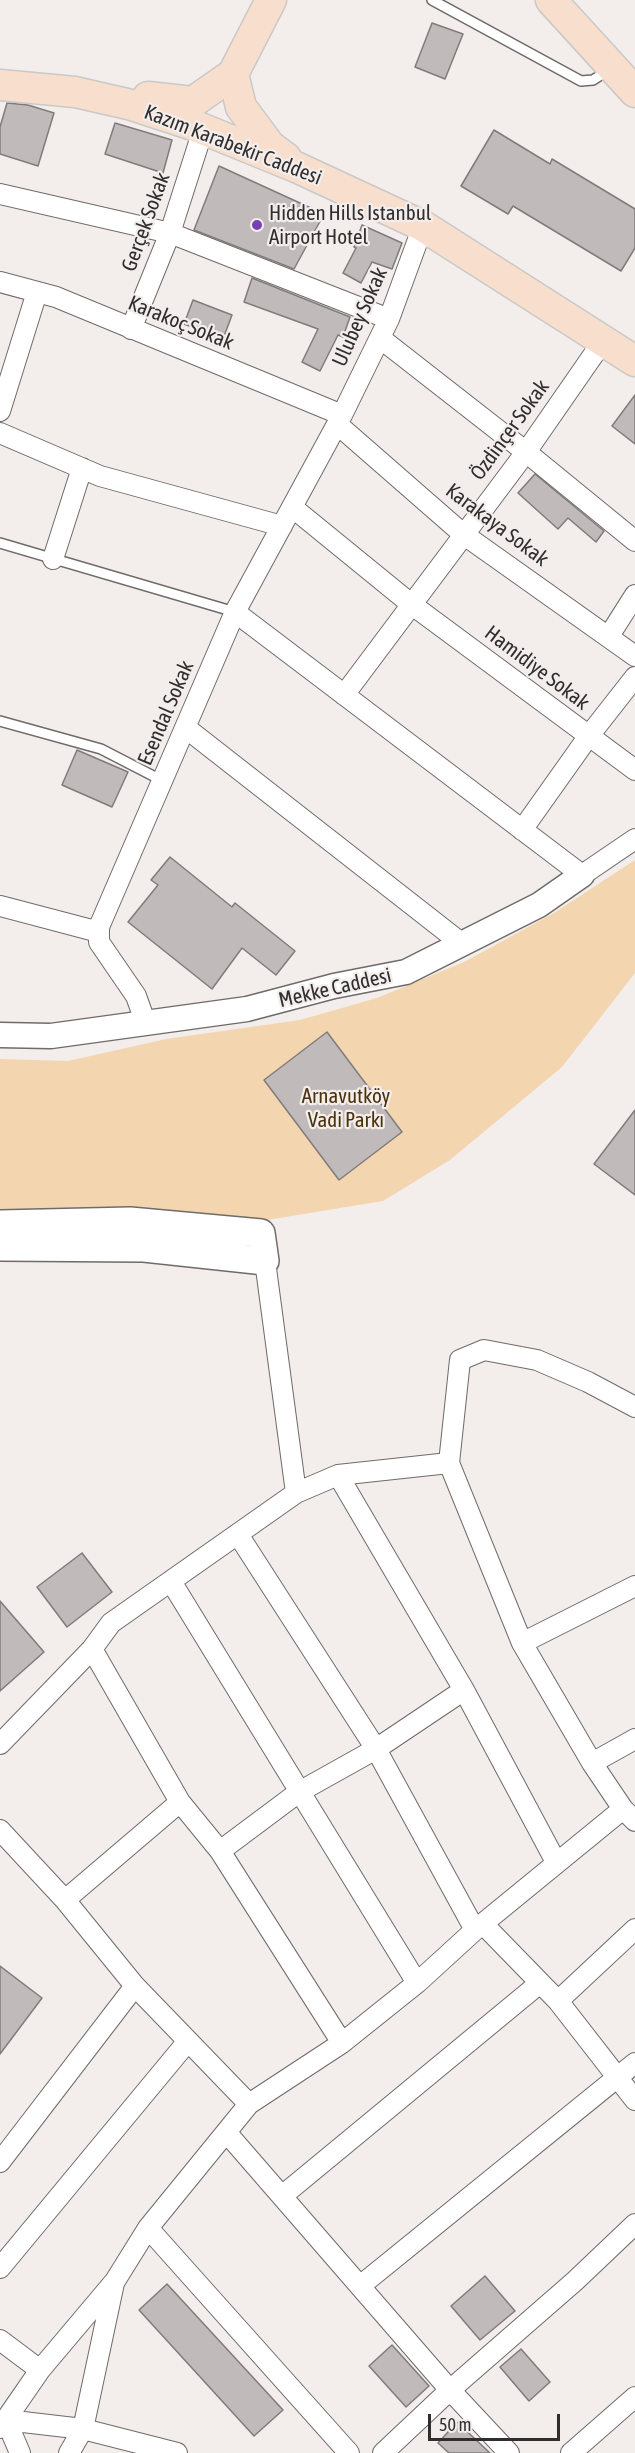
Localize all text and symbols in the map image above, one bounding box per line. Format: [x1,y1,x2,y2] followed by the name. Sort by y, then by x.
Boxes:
[141,100,325,190] street label: Kazım Karabekir Caddesi
[117,169,175,275] street label: Gerçek Sokak
[269,200,431,250] place label: Hidden Hills Istanbul Airport Hotel
[250,218,264,232] marker: Hidden Hills Istanbul Airport Hotel
[327,264,393,370] street label: Ulubey Sokak
[125,290,237,356] street label: Karakoç Sokak
[465,375,555,485] street label: Özdinçer Sokak
[441,478,553,572] street label: Karakaya Sokak
[480,620,594,716] street label: Hamidiye Sokak
[133,657,199,769] street label: Esendal Sokak
[276,963,394,1013] street label: Mekke Caddesi
[302,1083,390,1133] park label: Arnavutköy Vadi Parkı
[431,2402,563,2440] scale bar
[439,2414,471,2435] text: 50 m

